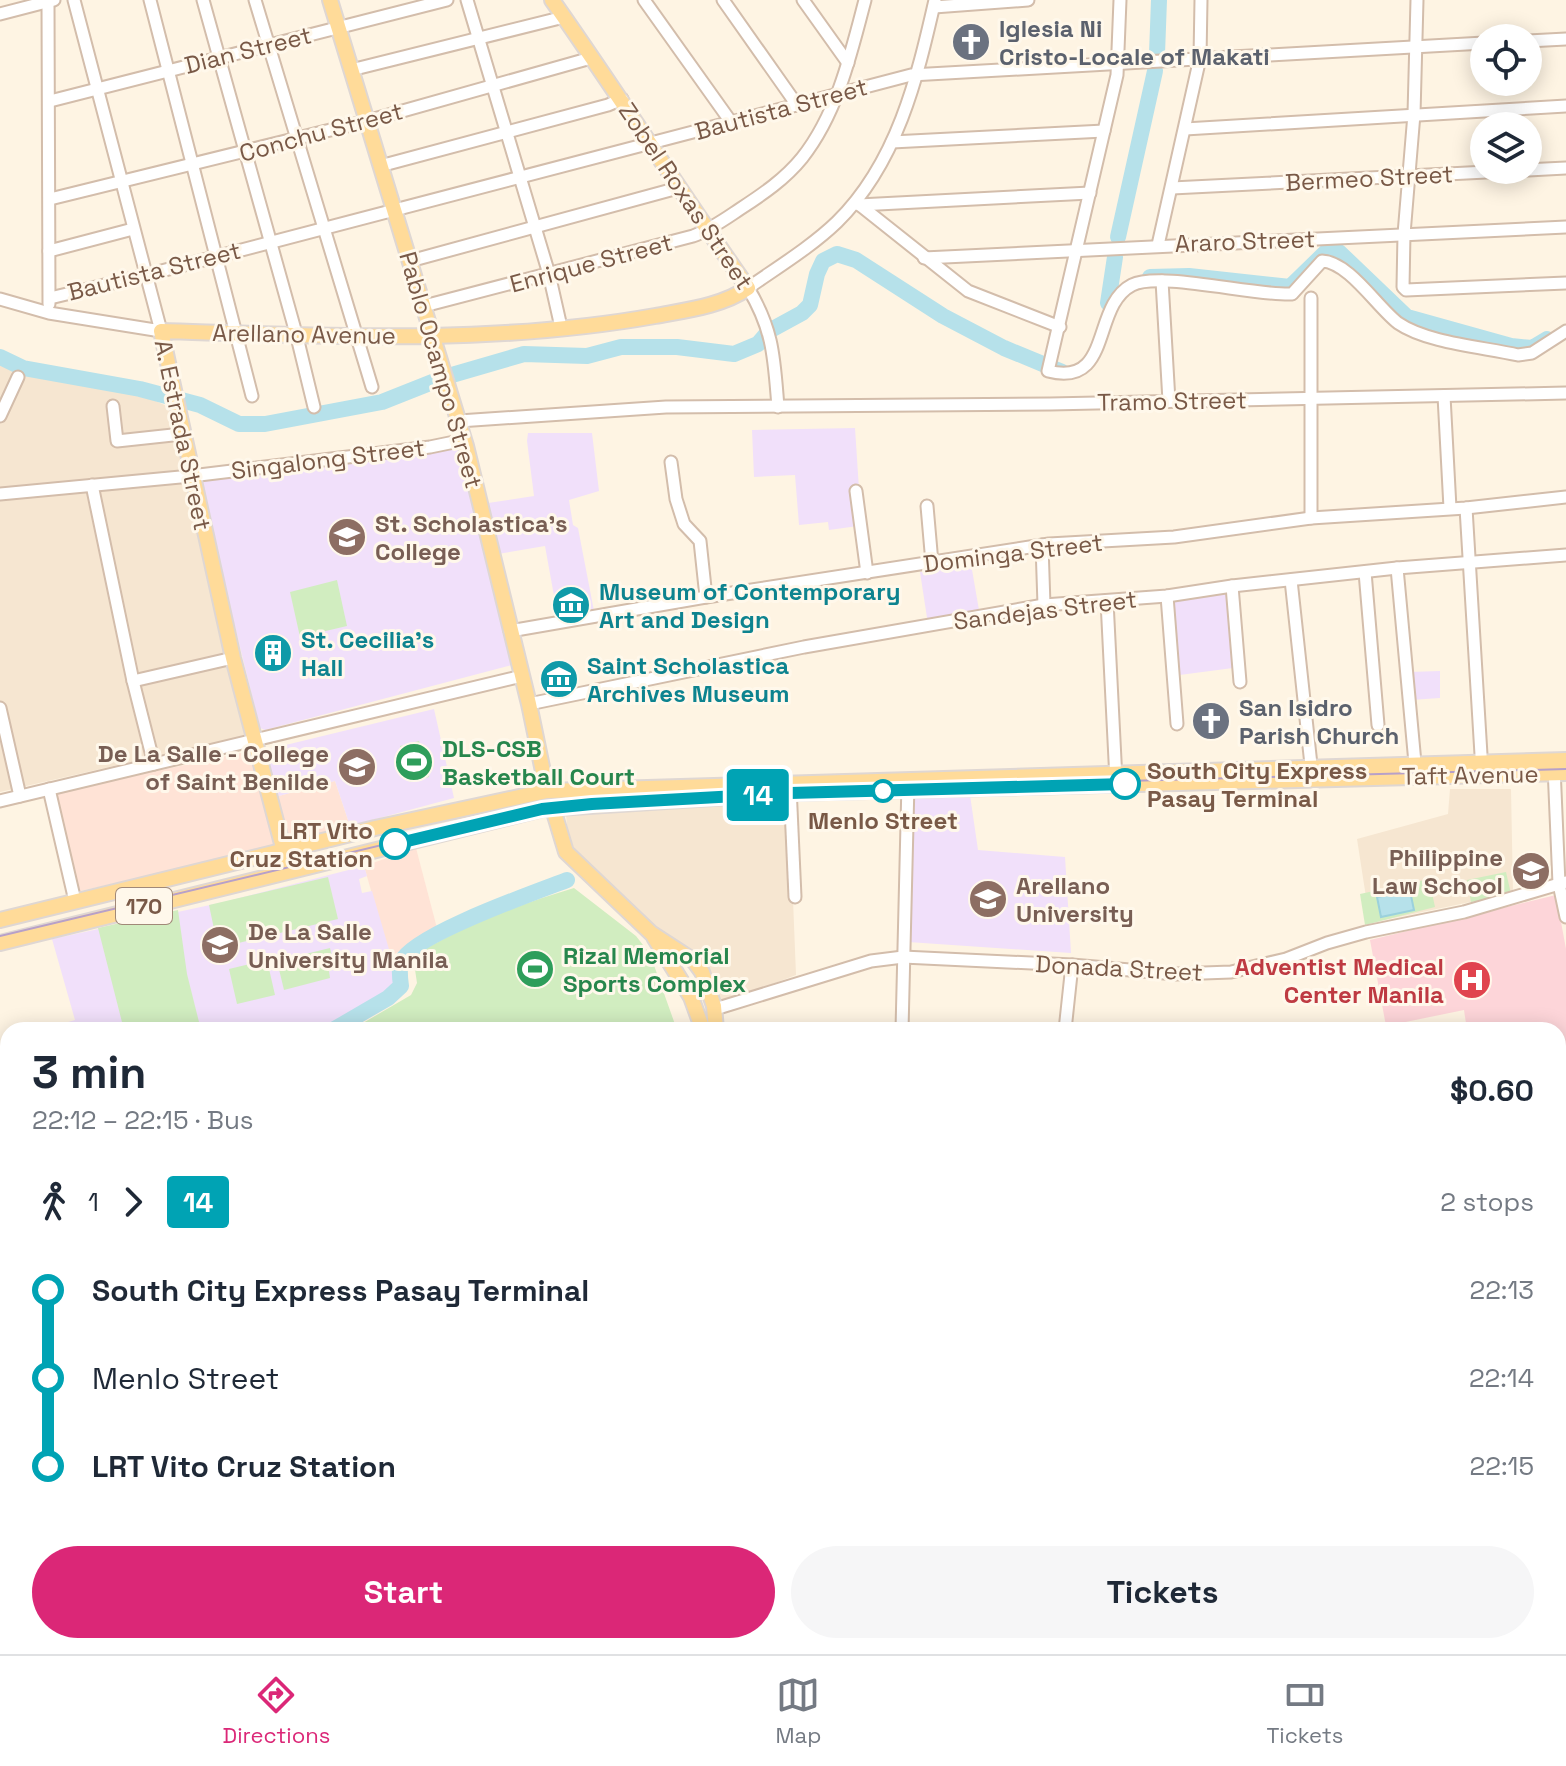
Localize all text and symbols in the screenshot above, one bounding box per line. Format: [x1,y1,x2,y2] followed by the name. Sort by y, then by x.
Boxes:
[999,13,1270,72] place label: Iglesia Ni Cristo-Locale of Makati
[181,19,315,81] street label: Dian Street
[950,21,992,63] church icon: Iglesia Ni Cristo-Locale of Makati
[1470,24,1542,184] map controls
[1470,24,1542,96] button: locate
[691,71,871,147] street label: Bautista Street
[236,95,406,169] street label: Conchu Street
[612,97,760,295] street label: Zobel Roxas Street
[1470,112,1542,184] button: layers
[1284,158,1454,198] street label: Bermeo Street
[1174,223,1316,259] street label: Araro Street
[506,226,676,300] street label: Enrique Street
[64,234,244,308] street label: Bautista Street
[392,248,490,492] street label: Pablo Ocampo Street
[212,317,396,351] street label: Arellano Avenue
[148,337,218,533] street label: A. Estrada Street
[1097,384,1247,418] street label: Tramo Street
[229,432,427,486] street label: Singalong Street
[375,508,568,567] place label: St. Scholastica's College
[326,516,368,558] school or university icon: St. Scholastica's College
[921,527,1105,579] street label: Dominga Street
[599,576,900,635] place label: Museum of Contemporary Art and Design
[951,583,1139,637] street label: Sandejas Street
[550,584,592,626] museum icon: Museum of Contemporary Art and Design
[301,624,434,683] place label: St. Cecilia's Hall
[252,632,294,674] building icon: St. Cecilia's Hall
[587,650,790,709] place label: Saint Scholastica Archives Museum
[538,658,580,700] museum icon: Saint Scholastica Archives Museum
[1239,692,1399,751] place label: San Isidro Parish Church
[1190,700,1232,742] church icon: San Isidro Parish Church
[442,733,635,792] place label: DLS-CSB Basketball Court
[98,738,329,797] place label: De La Salle - College of Saint Benilde
[393,741,435,783] sports icon: DLS-CSB Basketball Court
[336,746,378,788] school or university icon: De La Salle - College of Saint Benilde
[1147,755,1367,814] place label: South City Express Pasay Terminal
[1401,758,1539,792] street label: Taft Avenue
[722,769,794,821] line badge: 14
[1110,769,1140,799] marker: South City Express Pasay Terminal
[743,777,773,813] text: 14
[872,780,894,802] marker: Menlo Street
[808,805,958,836] place label: Menlo Street
[229,815,373,874] place label: LRT Vito Cruz Station
[380,829,410,859] marker: LRT Vito Cruz Station
[1372,842,1503,901] place label: Philippine Law School
[1510,850,1552,892] school or university icon: Philippine Law School
[1016,870,1134,929] place label: Arellano University
[967,878,1009,920] school or university icon: Arellano University
[116,888,172,924] road number: 170
[248,916,449,975] place label: De La Salle University Manila
[199,924,241,966] school or university icon: De La Salle University Manila
[563,940,746,999] place label: Rizal Memorial Sports Complex
[514,948,556,990] sports icon: Rizal Memorial Sports Complex
[1034,948,1204,988] street label: Donada Street
[1235,951,1444,1010] place label: Adventist Medical Center Manila
[1451,959,1493,1001] hospital icon: Adventist Medical Center Manila
[32,1045,146,1101] text: 3 min
[1450,1071,1534,1110] text: $0.60
[32,1103,254,1137] text: 22:12 – 22:15 · Bus
[32,1180,76,1224] icon: walk
[111,1180,155,1224] icon: forward
[183,1184,213,1220] text: 14
[88,1185,99,1219] text: 1
[1440,1185,1534,1219] text: 2 stops
[92,1271,589,1310] text: South City Express Pasay Terminal
[1469,1273,1534,1307] text: 22:13
[92,1359,279,1398] text: Menlo Street
[1469,1361,1534,1395] text: 22:14
[92,1447,396,1486] text: LRT Vito Cruz Station
[1470,1449,1534,1483] text: 22:15
[32,1546,775,1638] button: Start
[791,1546,1534,1638] button: Tickets
[223,1673,330,1749] tab: Directions
[776,1673,821,1749] tab: Map
[1267,1673,1343,1749] tab: Tickets

